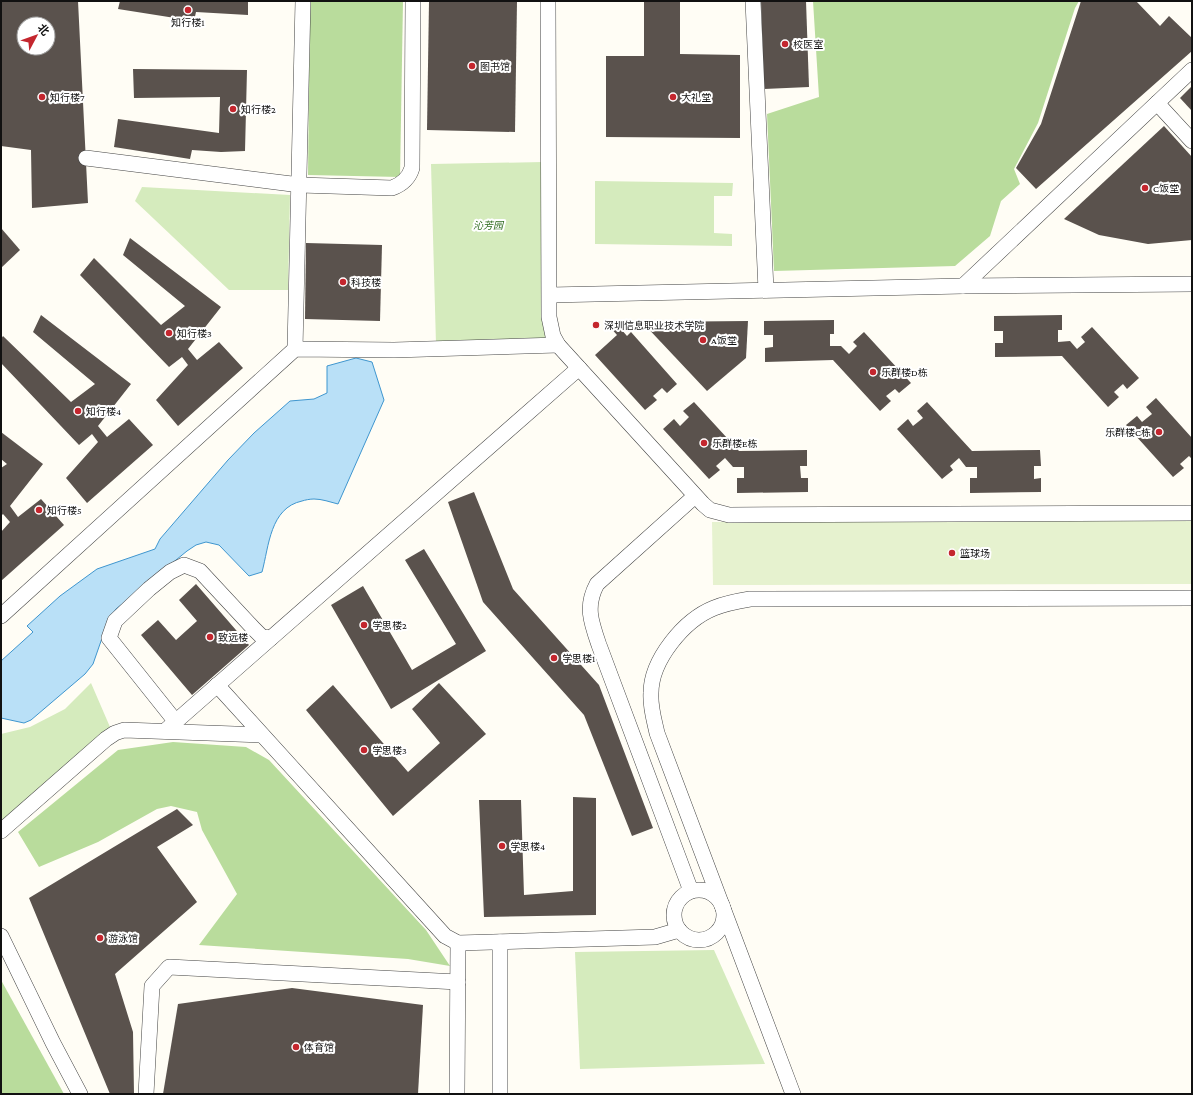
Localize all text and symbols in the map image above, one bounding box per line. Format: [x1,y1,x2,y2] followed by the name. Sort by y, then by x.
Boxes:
[183,5,193,15] marker: 知行楼1
[16,16,56,56] north arrow
[171,17,205,28] place label: 知行楼1
[35,21,52,38] text: 北
[780,39,790,49] marker: 校医室
[793,39,823,50] place label: 校医室
[467,61,477,71] marker: 图书馆
[480,61,510,72] place label: 图书馆
[37,92,47,102] marker: 知行楼7
[50,92,85,103] place label: 知行楼7
[668,92,678,102] marker: 大礼堂
[681,92,711,103] place label: 大礼堂
[228,104,238,114] marker: 知行楼2
[241,104,276,115] place label: 知行楼2
[1140,183,1150,193] marker: C饭堂
[1153,183,1179,194] place label: C饭堂
[473,220,505,231] park label: 沁芳园
[338,277,348,287] marker: 科技楼
[351,277,381,288] place label: 科技楼
[591,320,601,330] marker: 深圳信息职业技术学院
[604,320,704,331] place label: 深圳信息职业技术学院
[164,328,174,338] marker: 知行楼3
[177,328,212,339] place label: 知行楼3
[698,335,708,345] marker: A饭堂
[711,335,737,346] place label: A饭堂
[868,367,878,377] marker: 乐群楼D栋
[881,367,928,378] place label: 乐群楼D栋
[73,406,83,416] marker: 知行楼4
[86,406,121,417] place label: 知行楼4
[1105,427,1151,438] place label: 乐群楼C栋
[1154,427,1164,437] marker: 乐群楼C栋
[699,438,709,448] marker: 乐群楼E栋
[712,438,757,449] place label: 乐群楼E栋
[34,505,44,515] marker: 知行楼5
[47,505,82,516] place label: 知行楼5
[947,548,957,558] marker: 篮球场
[960,548,990,559] place label: 篮球场
[359,620,369,630] marker: 学思楼2
[372,620,407,631] place label: 学思楼2
[205,632,215,642] marker: 致远楼
[218,632,248,643] place label: 致远楼
[549,653,559,663] marker: 学思楼1
[562,653,595,664] place label: 学思楼1
[359,745,369,755] marker: 学思楼3
[372,745,407,756] place label: 学思楼3
[497,841,507,851] marker: 学思楼4
[510,841,545,852] place label: 学思楼4
[95,933,105,943] marker: 游泳馆
[108,933,138,944] place label: 游泳馆
[291,1042,301,1052] marker: 体育馆
[304,1042,334,1053] place label: 体育馆

